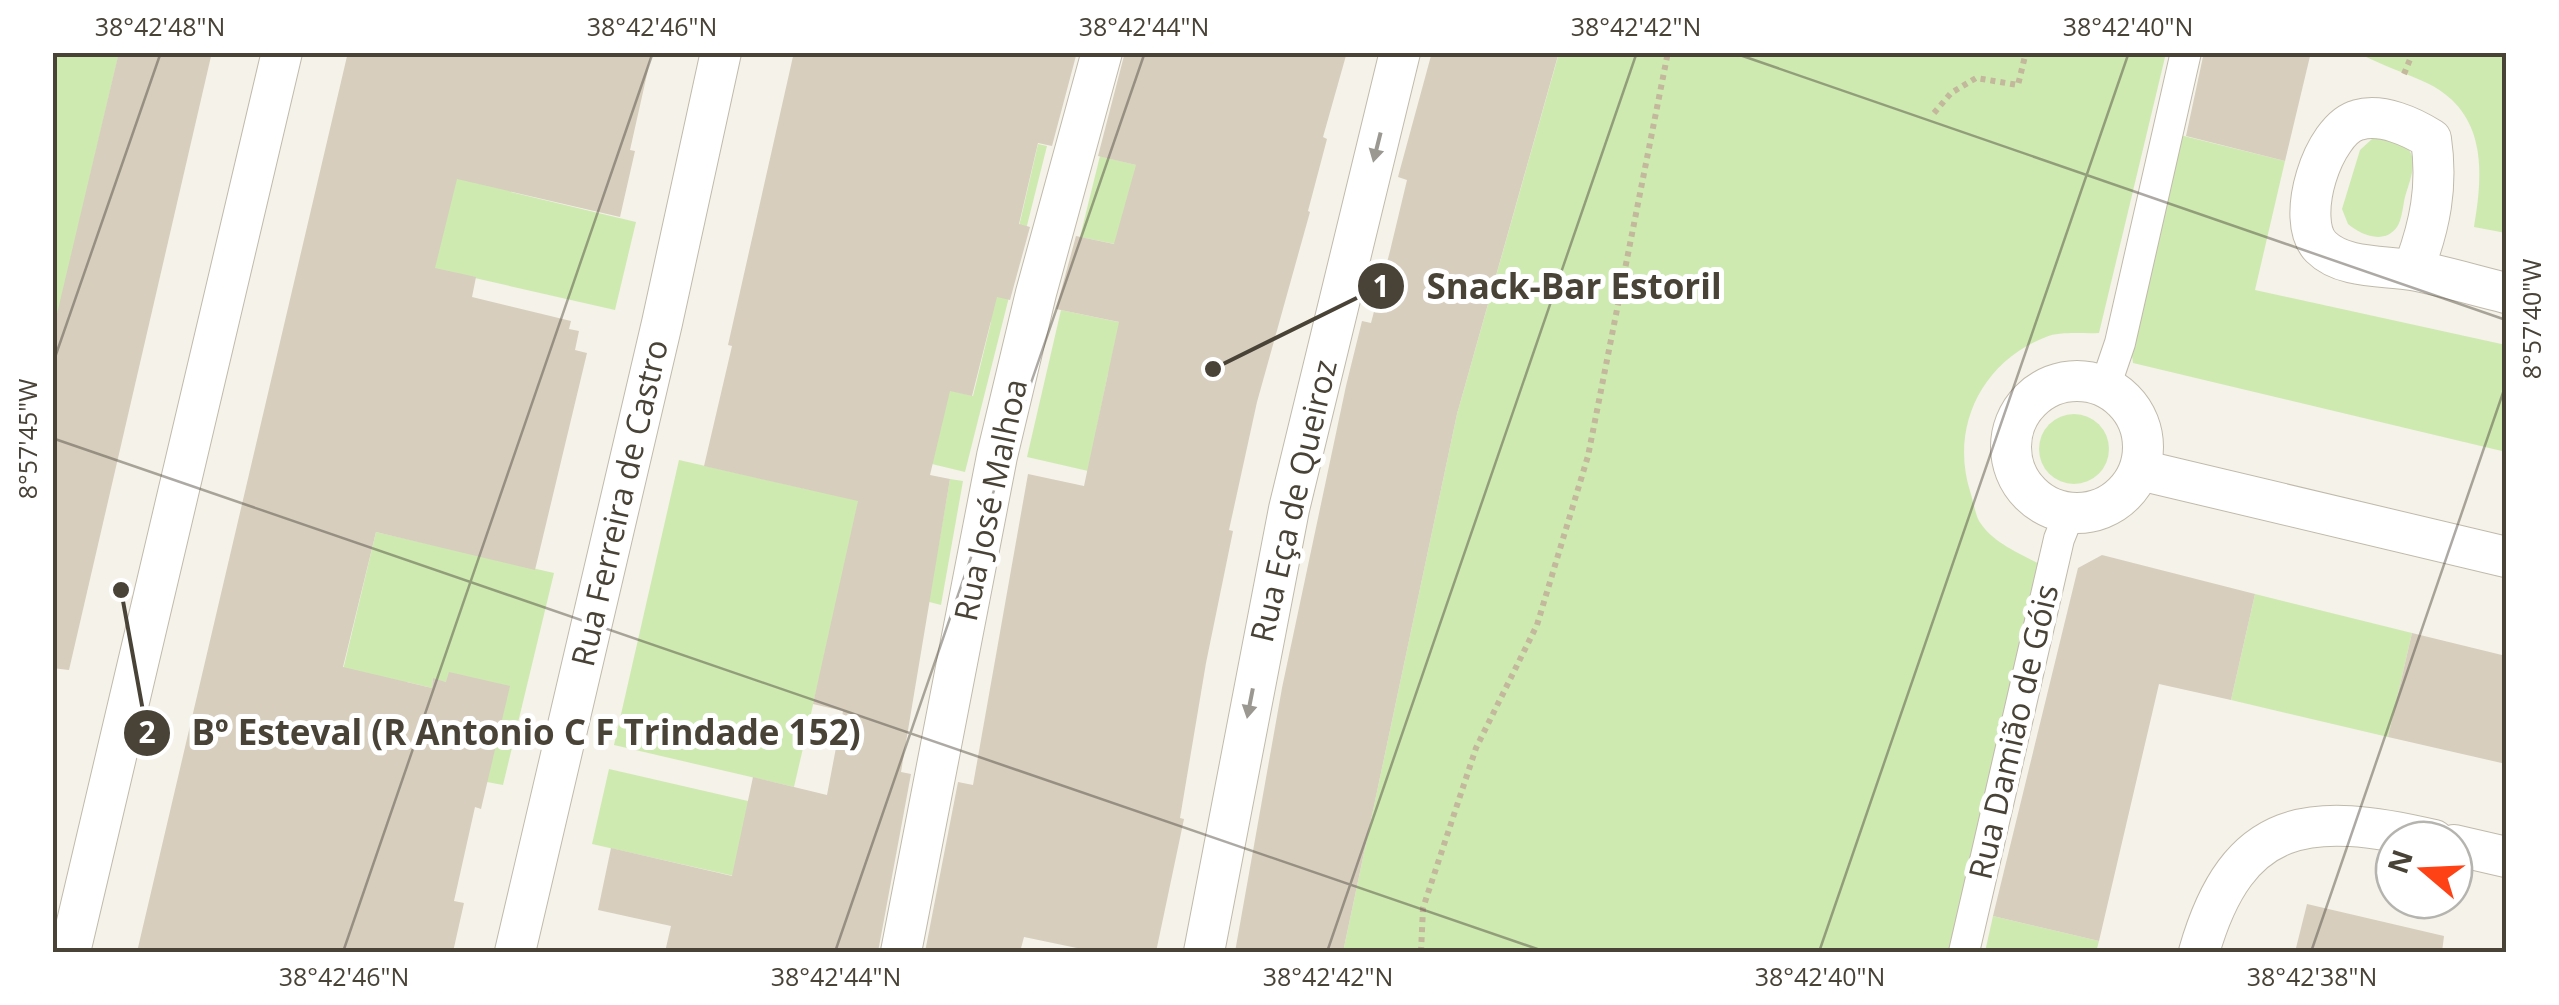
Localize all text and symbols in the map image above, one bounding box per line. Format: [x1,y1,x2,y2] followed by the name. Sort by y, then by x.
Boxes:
[95,9,225,43] text: 38°42'48"N
[587,9,717,43] text: 38°42'46"N
[1079,9,1209,43] text: 38°42'44"N
[1571,9,1701,43] text: 38°42'42"N
[2063,9,2193,43] text: 38°42'40"N
[1369,132,1384,163] one-way arrow
[1356,254,1742,319] callout: Snack-Bar Estoril
[2514,259,2548,379] text: 8°57'40"W
[1426,262,1722,309] text: Snack-Bar Estoril
[1372,265,1390,306] text: 1
[560,335,677,670] street label: Rua Ferreira de Castro
[1239,355,1346,646] street label: Rua Eça de Queiroz
[943,375,1036,625] street label: Rua José Malhoa
[10,379,44,499] text: 8°57'45"W
[1958,580,2067,883] street label: Rua Damião de Góis
[1242,688,1258,719] one-way arrow
[122,700,881,765] callout: Bº Esteval (R Antonio C F Trindade 152)
[191,708,861,755] text: Bº Esteval (R Antonio C F Trindade 152)
[138,711,156,752] text: 2
[2374,820,2474,920] north arrow
[2378,845,2421,878] text: N
[279,959,409,993] text: 38°42'46"N
[771,959,901,993] text: 38°42'44"N
[1263,959,1393,993] text: 38°42'42"N
[1755,959,1885,993] text: 38°42'40"N
[2247,959,2377,993] text: 38°42'38"N

